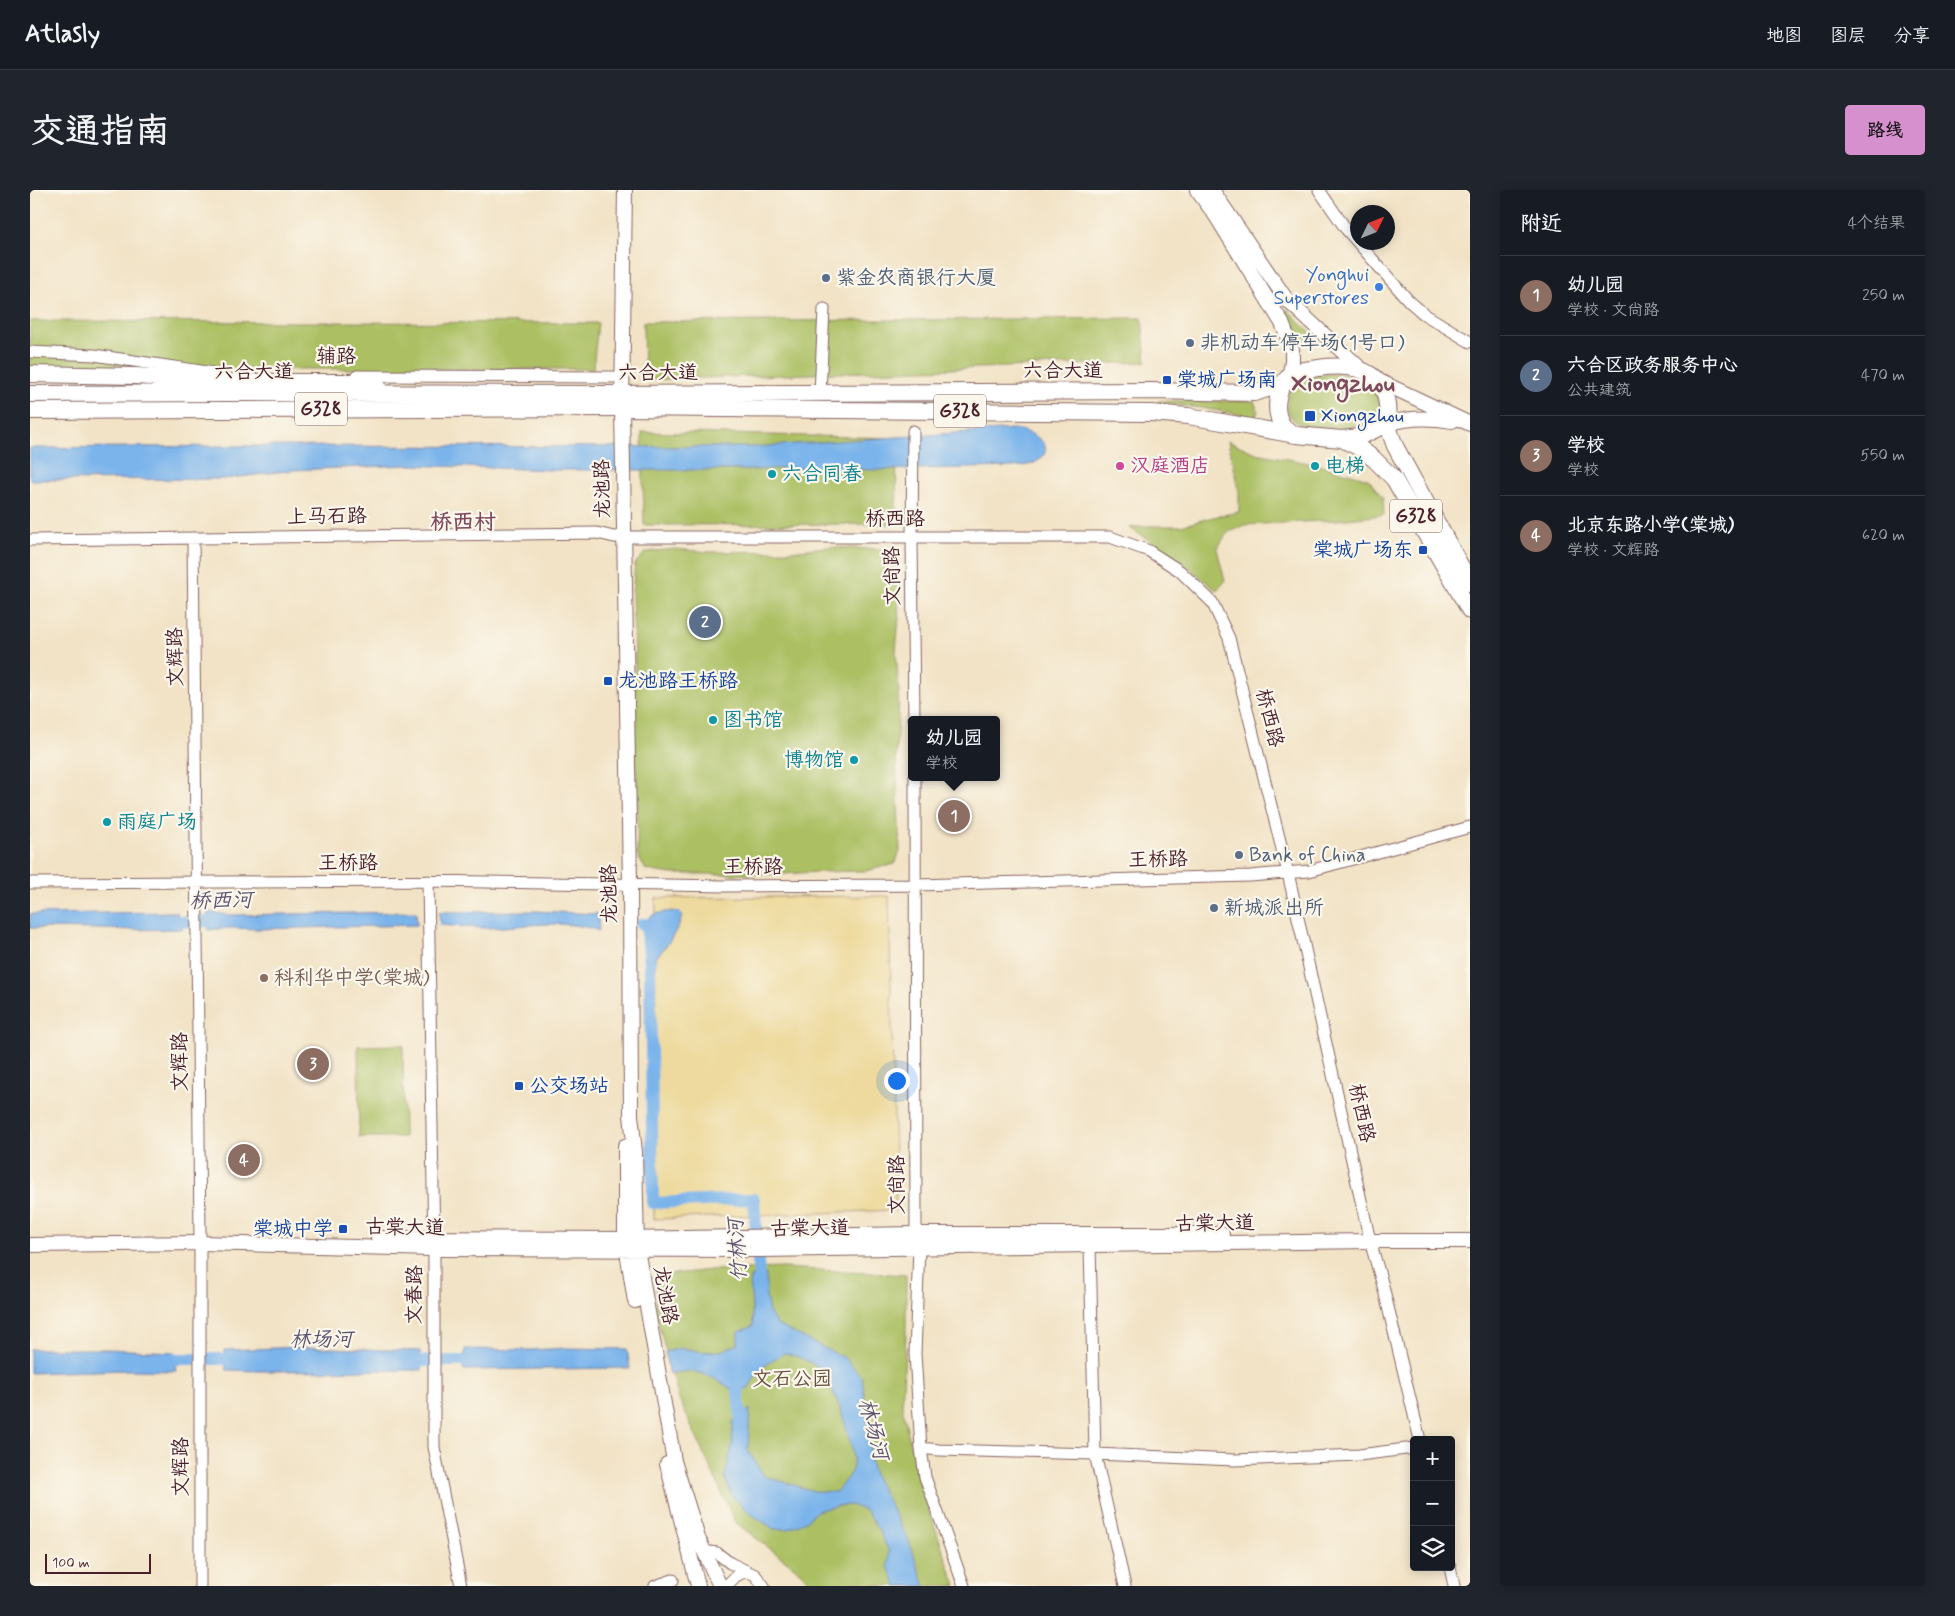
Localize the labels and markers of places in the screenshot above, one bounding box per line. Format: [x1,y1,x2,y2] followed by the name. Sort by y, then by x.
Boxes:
[1274,262,1369,312] place label: Yonghui Superstores
[836,265,996,292] place label: 紫金农商银行大厦
[820,272,832,284] marker: 紫金农商银行大厦
[1373,281,1385,293] marker: Yonghui Superstores
[1200,330,1405,357] place label: 非机动车停车场(1号口)
[1184,337,1196,349] marker: 非机动车停车场(1号口)
[1177,367,1277,394] place label: 棠城广场南
[1161,374,1173,386] marker: 棠城广场南
[1321,403,1404,431] place label: Xiongzhou
[1303,409,1317,423] marker: Xiongzhou
[1130,453,1210,480] place label: 汉庭酒店
[1325,453,1365,480] place label: 电梯
[1114,460,1126,472] marker: 汉庭酒店
[1309,460,1321,472] marker: 电梯
[782,461,862,488] place label: 六合同春
[766,468,778,480] marker: 六合同春
[1313,537,1413,564] place label: 棠城广场东
[1417,544,1429,556] marker: 棠城广场东
[689,603,721,641] pin: 2
[618,668,739,695] place label: 龙池路王桥路
[602,675,614,687] marker: 龙池路王桥路
[723,707,783,734] place label: 图书馆
[707,714,719,726] marker: 图书馆
[784,747,844,774] place label: 博物馆
[848,754,860,766] marker: 博物馆
[938,797,970,835] pin: 1
[117,809,197,836] place label: 雨庭广场
[101,816,113,828] marker: 雨庭广场
[1249,842,1366,869] place label: Bank of China
[1233,849,1245,861] marker: Bank of China
[1224,895,1324,922] place label: 新城派出所
[1208,902,1220,914] marker: 新城派出所
[274,965,430,992] place label: 科利华中学(棠城)
[258,972,270,984] marker: 科利华中学(棠城)
[297,1045,329,1083] pin: 3
[529,1073,609,1100] place label: 公交场站
[513,1080,525,1092] marker: 公交场站
[228,1141,260,1179] pin: 4
[253,1216,333,1243] place label: 棠城中学
[337,1223,349,1235] marker: 棠城中学

